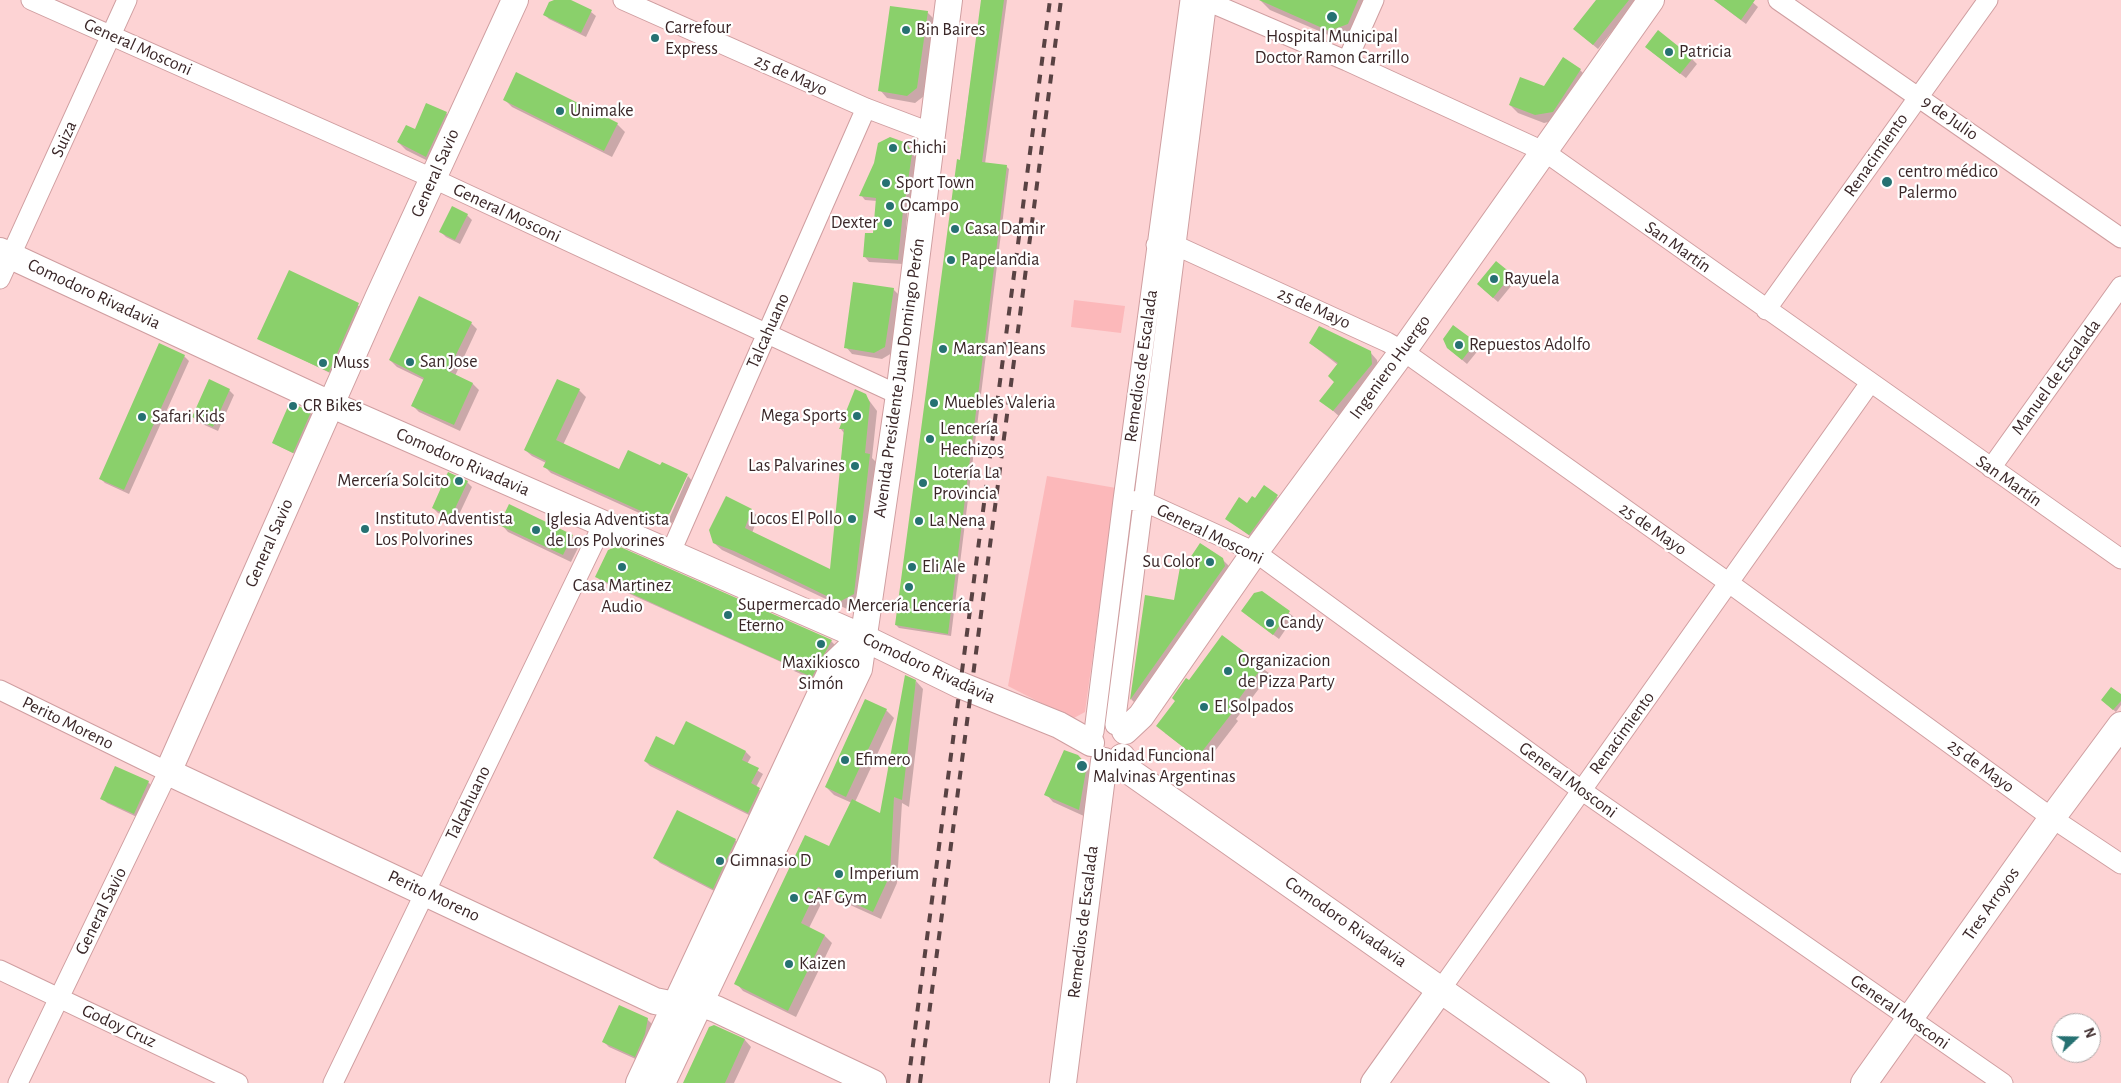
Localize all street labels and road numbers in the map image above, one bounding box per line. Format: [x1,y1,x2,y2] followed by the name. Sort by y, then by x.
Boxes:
[81,13,195,81] street label: General Mosconi
[751,49,831,101] street label: 25 de Mayo
[1917,91,1983,145] street label: 9 de Julio
[1839,109,1913,201] street label: Renacimiento
[46,117,82,161] street label: Suiza
[406,125,464,221] street label: General Savio
[450,179,564,247] street label: General Mosconi
[1641,216,1715,278] street label: San Martín
[869,237,929,519] street label: Avenida Presidente Juan Domingo Perón
[24,254,164,334] street label: Comodoro Rivadavia
[1274,282,1354,334] street label: 25 de Mayo
[1120,288,1162,444] street label: Remedios de Escalada
[742,290,794,372] street label: Talcahuano
[1345,311,1435,423] street label: Ingeniero Huergo
[2007,315,2105,439] street label: Manuel de Escalada
[393,423,533,501] street label: Comodoro Rivadavia
[1972,450,2046,512] street label: San Martín
[240,495,298,591] street label: General Savio
[1615,498,1691,560] street label: 25 de Mayo
[1153,499,1267,569] street label: General Mosconi
[859,628,999,708] street label: Comodoro Rivadavia
[1585,687,1659,779] street label: Renacimiento
[19,692,117,754] street label: Perito Moreno
[1943,734,2019,798] street label: 25 de Mayo
[1515,737,1621,823] street label: General Mosconi
[441,762,495,844] street label: Talcahuano
[1063,844,1103,1000] street label: Remedios de Escalada
[1958,863,2024,945] street label: Tres Arroyos
[71,864,131,958] street label: General Savio
[385,865,483,927] street label: Perito Moreno
[1281,872,1411,972] street label: Comodoro Rivadavia
[1846,970,1954,1054] street label: General Mosconi
[79,999,159,1053] street label: Godoy Cruz

